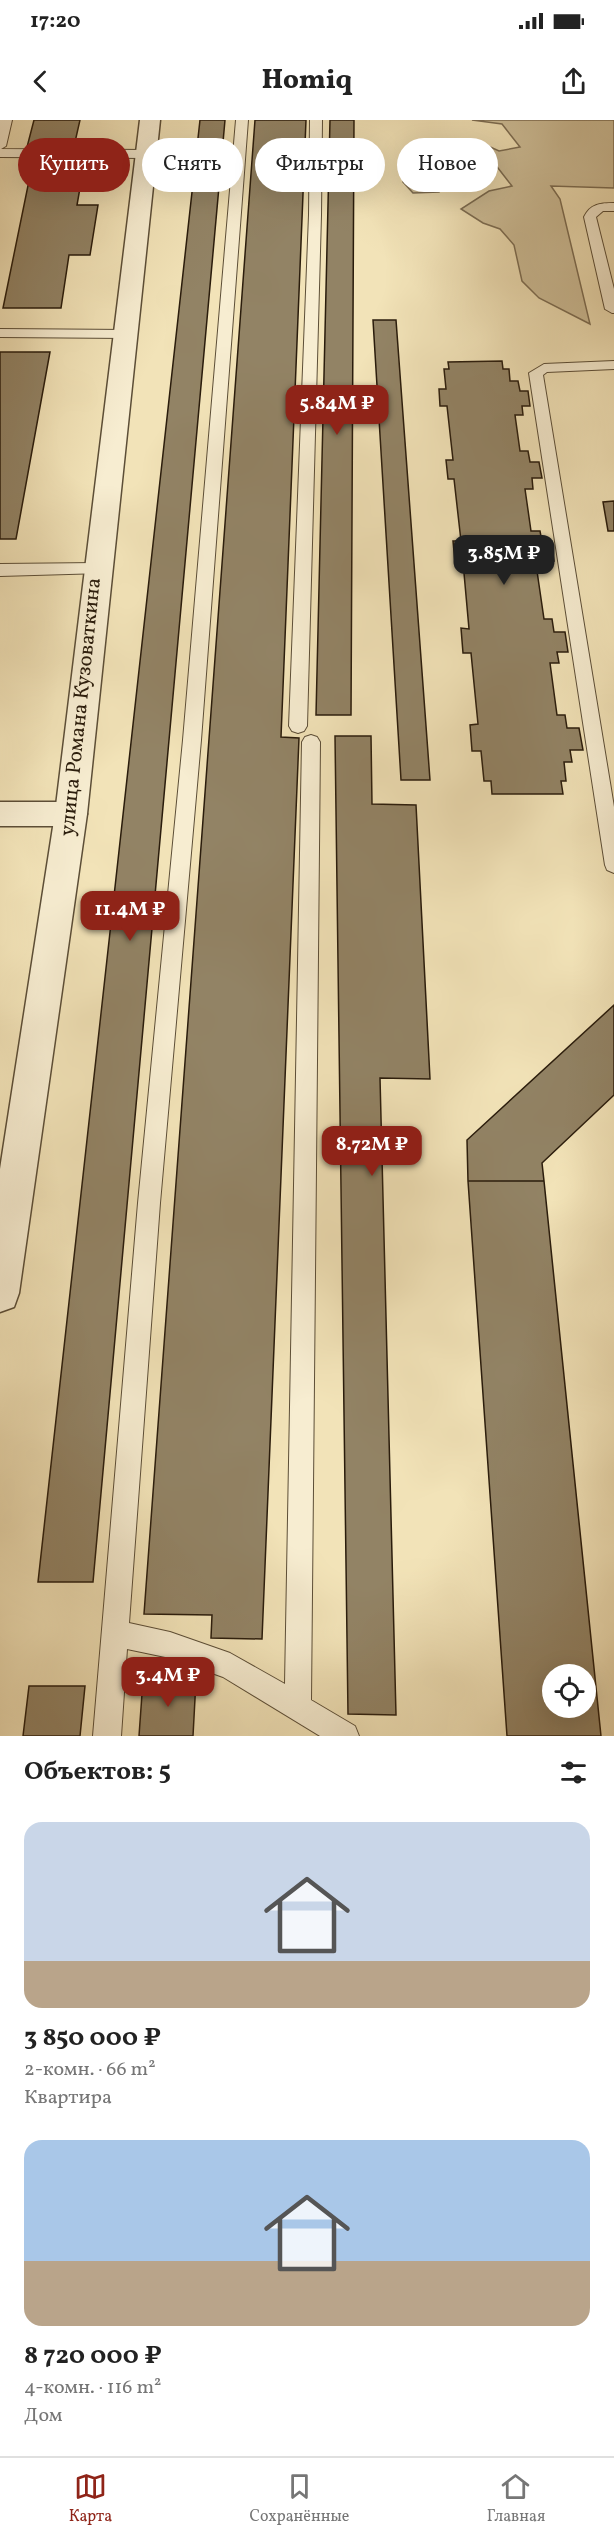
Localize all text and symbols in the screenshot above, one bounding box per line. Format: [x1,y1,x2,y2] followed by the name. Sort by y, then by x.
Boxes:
[30,6,81,37] text: 17:20
[262,62,352,100] text: Homiq
[24,65,57,98] icon: back
[557,65,590,98] icon: share
[18,138,130,192] chip: Купить
[142,138,243,192] chip: Снять
[255,138,385,192] chip: Фильтры
[397,138,498,192] chip: Новое
[282,385,392,436] pin: 5.84M ₽
[300,390,374,418] text: 5.84M ₽
[449,535,559,586] pin: 3.85M ₽
[467,540,541,568] text: 3.85M ₽
[53,576,109,838] street label: улица Романа Кузоваткина
[75,891,185,942] pin: 11.4M ₽
[95,896,165,924] text: 11.4M ₽
[317,1126,427,1177] pin: 8.72M ₽
[336,1131,408,1159] text: 8.72M ₽
[119,1657,217,1708] pin: 3.4M ₽
[135,1662,201,1690] text: 3.4M ₽
[542,1664,596,1718] map controls
[542,1664,596,1718] button: locate
[24,1754,171,1790] text: Объектов: 5
[557,1756,590,1789] icon: filters
[253,1861,361,1969] icon: home
[24,2020,161,2056] text: 3 850 000 ₽
[24,2056,156,2084] text: 2-комн. · 66 m²
[24,2084,112,2112] text: Квартира
[253,2179,361,2287] icon: home
[24,2338,162,2374] text: 8 720 000 ₽
[24,2374,161,2402] text: 4-комн. · 116 m²
[24,2402,63,2430] text: Дом
[69,2470,112,2528] tab: Карта
[250,2470,349,2528] tab: Сохранённые
[487,2470,545,2528] tab: Главная

